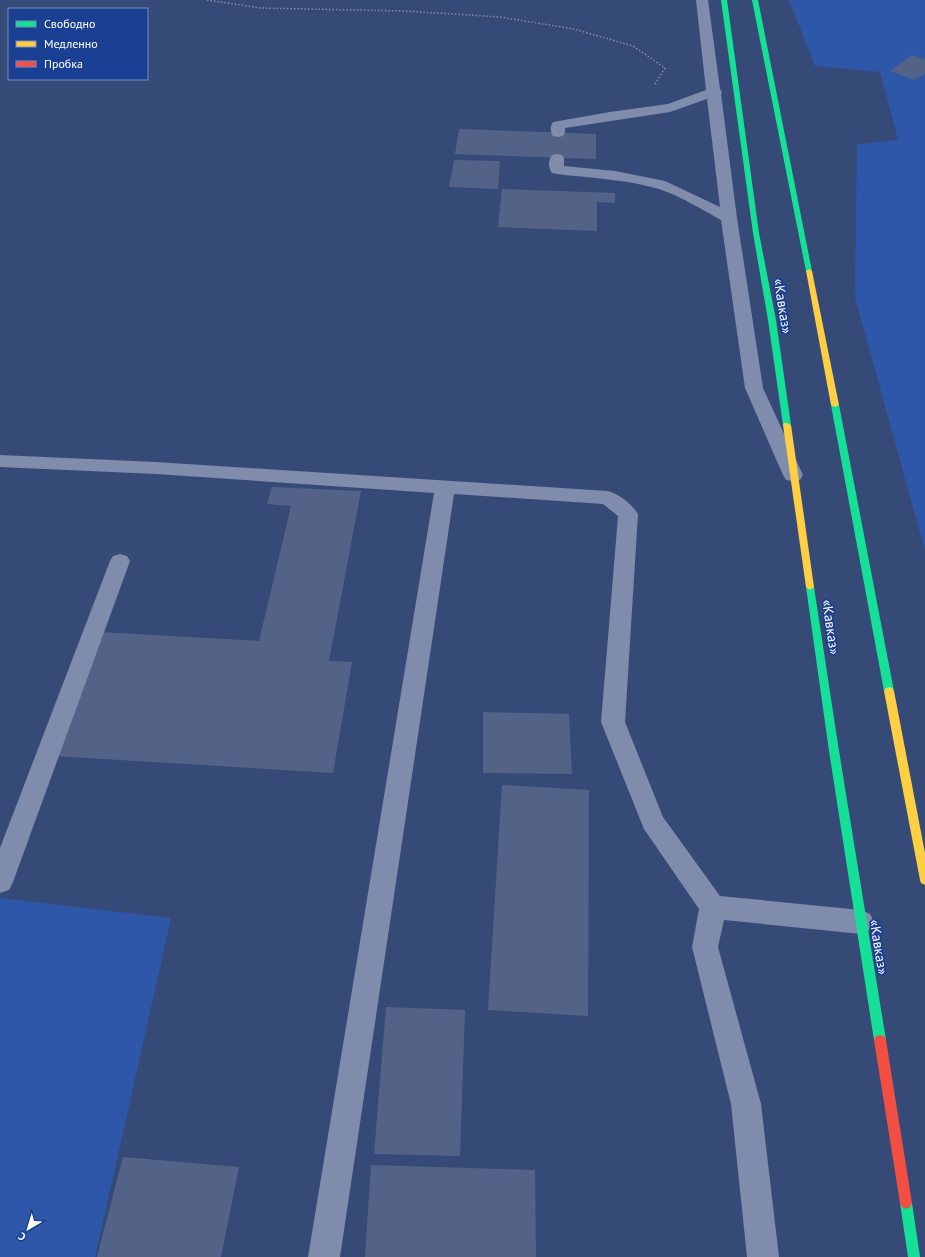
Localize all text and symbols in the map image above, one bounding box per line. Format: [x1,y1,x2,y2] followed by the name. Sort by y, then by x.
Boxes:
[8,8,148,80] legend
[44,16,95,31] text: Свободно
[44,36,98,51] text: Медленно
[44,56,83,71] text: Пробка
[770,277,796,335] street label: «Кавказ»
[818,598,844,656] street label: «Кавказ»
[866,918,892,976] street label: «Кавказ»
[8,1209,48,1249] north arrow
[15,1229,29,1244] text: С

